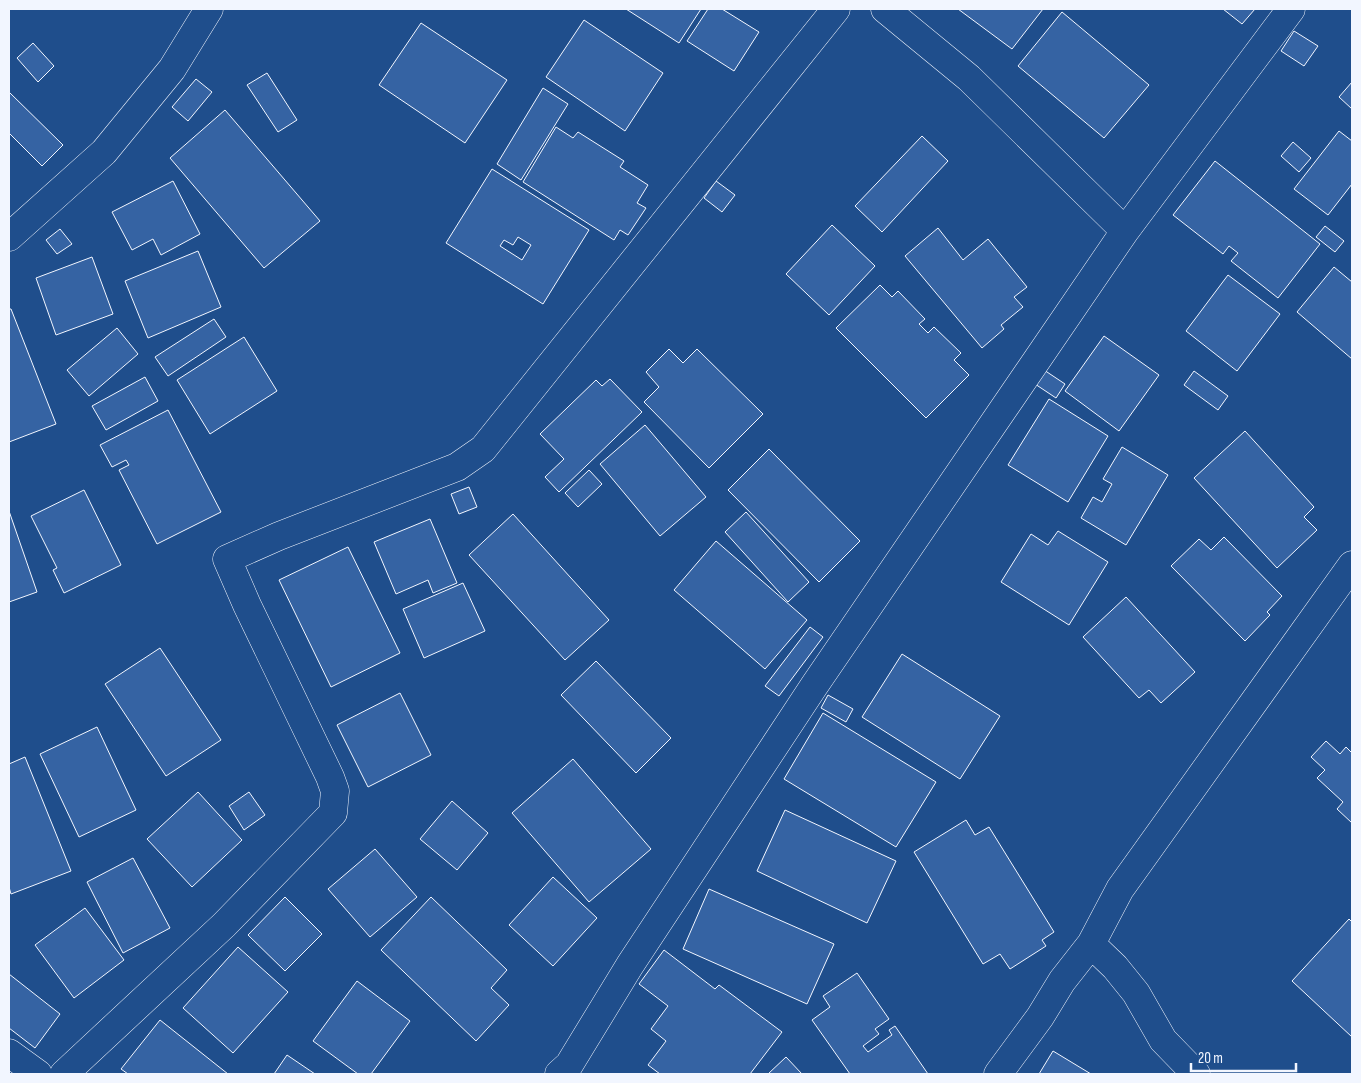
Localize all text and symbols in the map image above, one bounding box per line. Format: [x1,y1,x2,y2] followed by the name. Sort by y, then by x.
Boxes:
[1191,1040,1296,1072] scale bar
[1198,1049,1223,1068] text: 20 m

